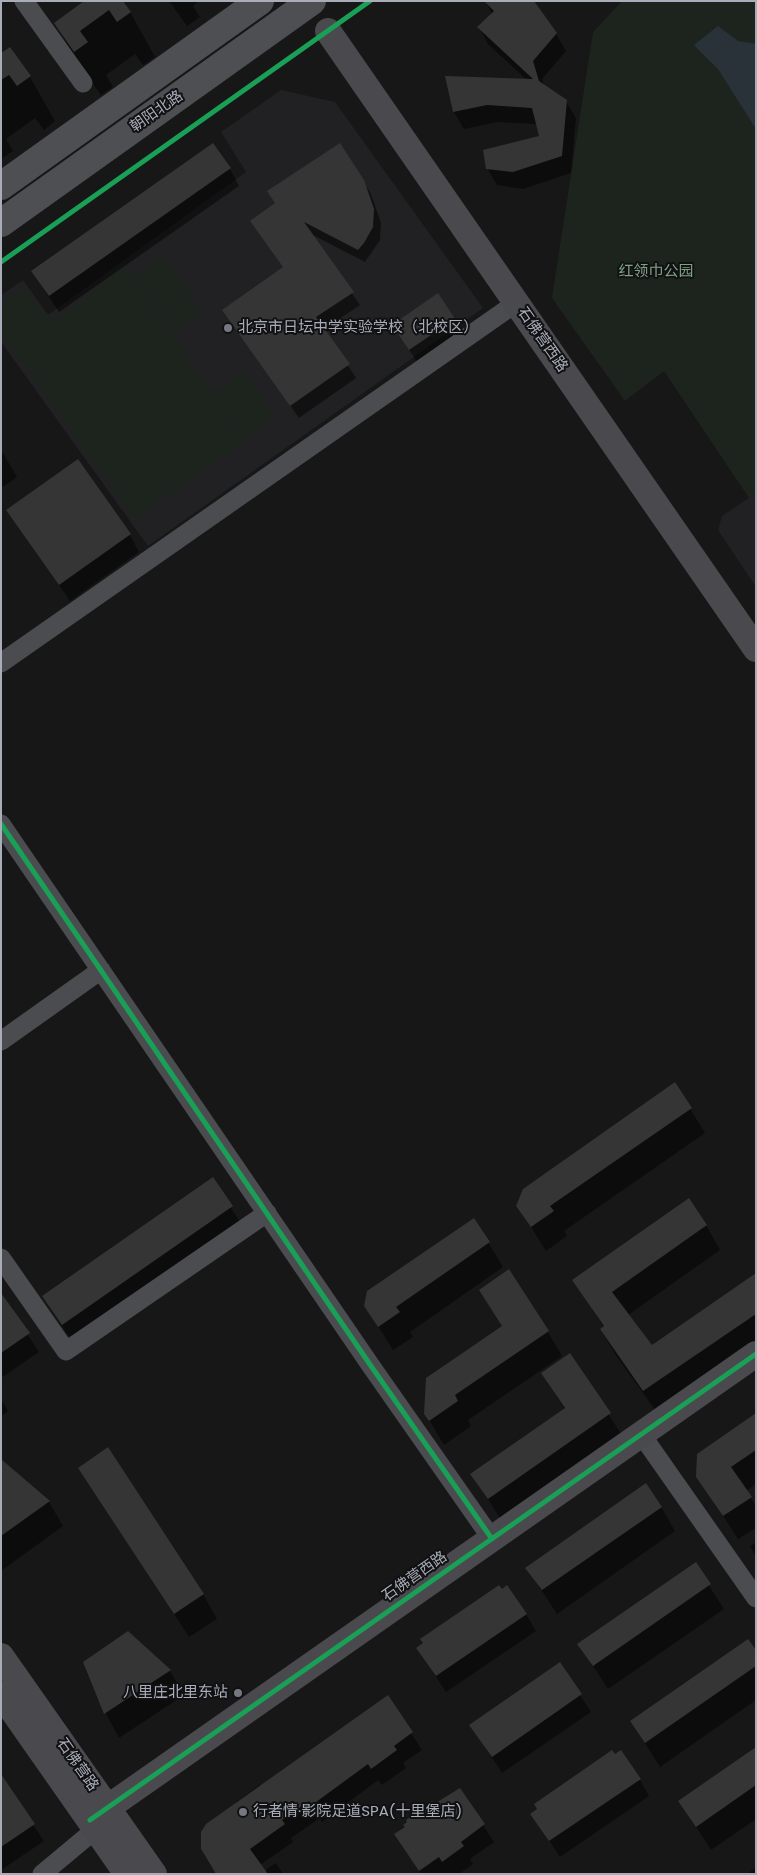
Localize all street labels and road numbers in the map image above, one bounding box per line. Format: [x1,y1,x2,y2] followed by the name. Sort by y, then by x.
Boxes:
[127,87,187,137] street label: 朝阳北路
[513,304,571,376] street label: 石佛营西路
[379,1548,451,1606] street label: 石佛营西路
[52,1735,102,1795] street label: 石佛营路

